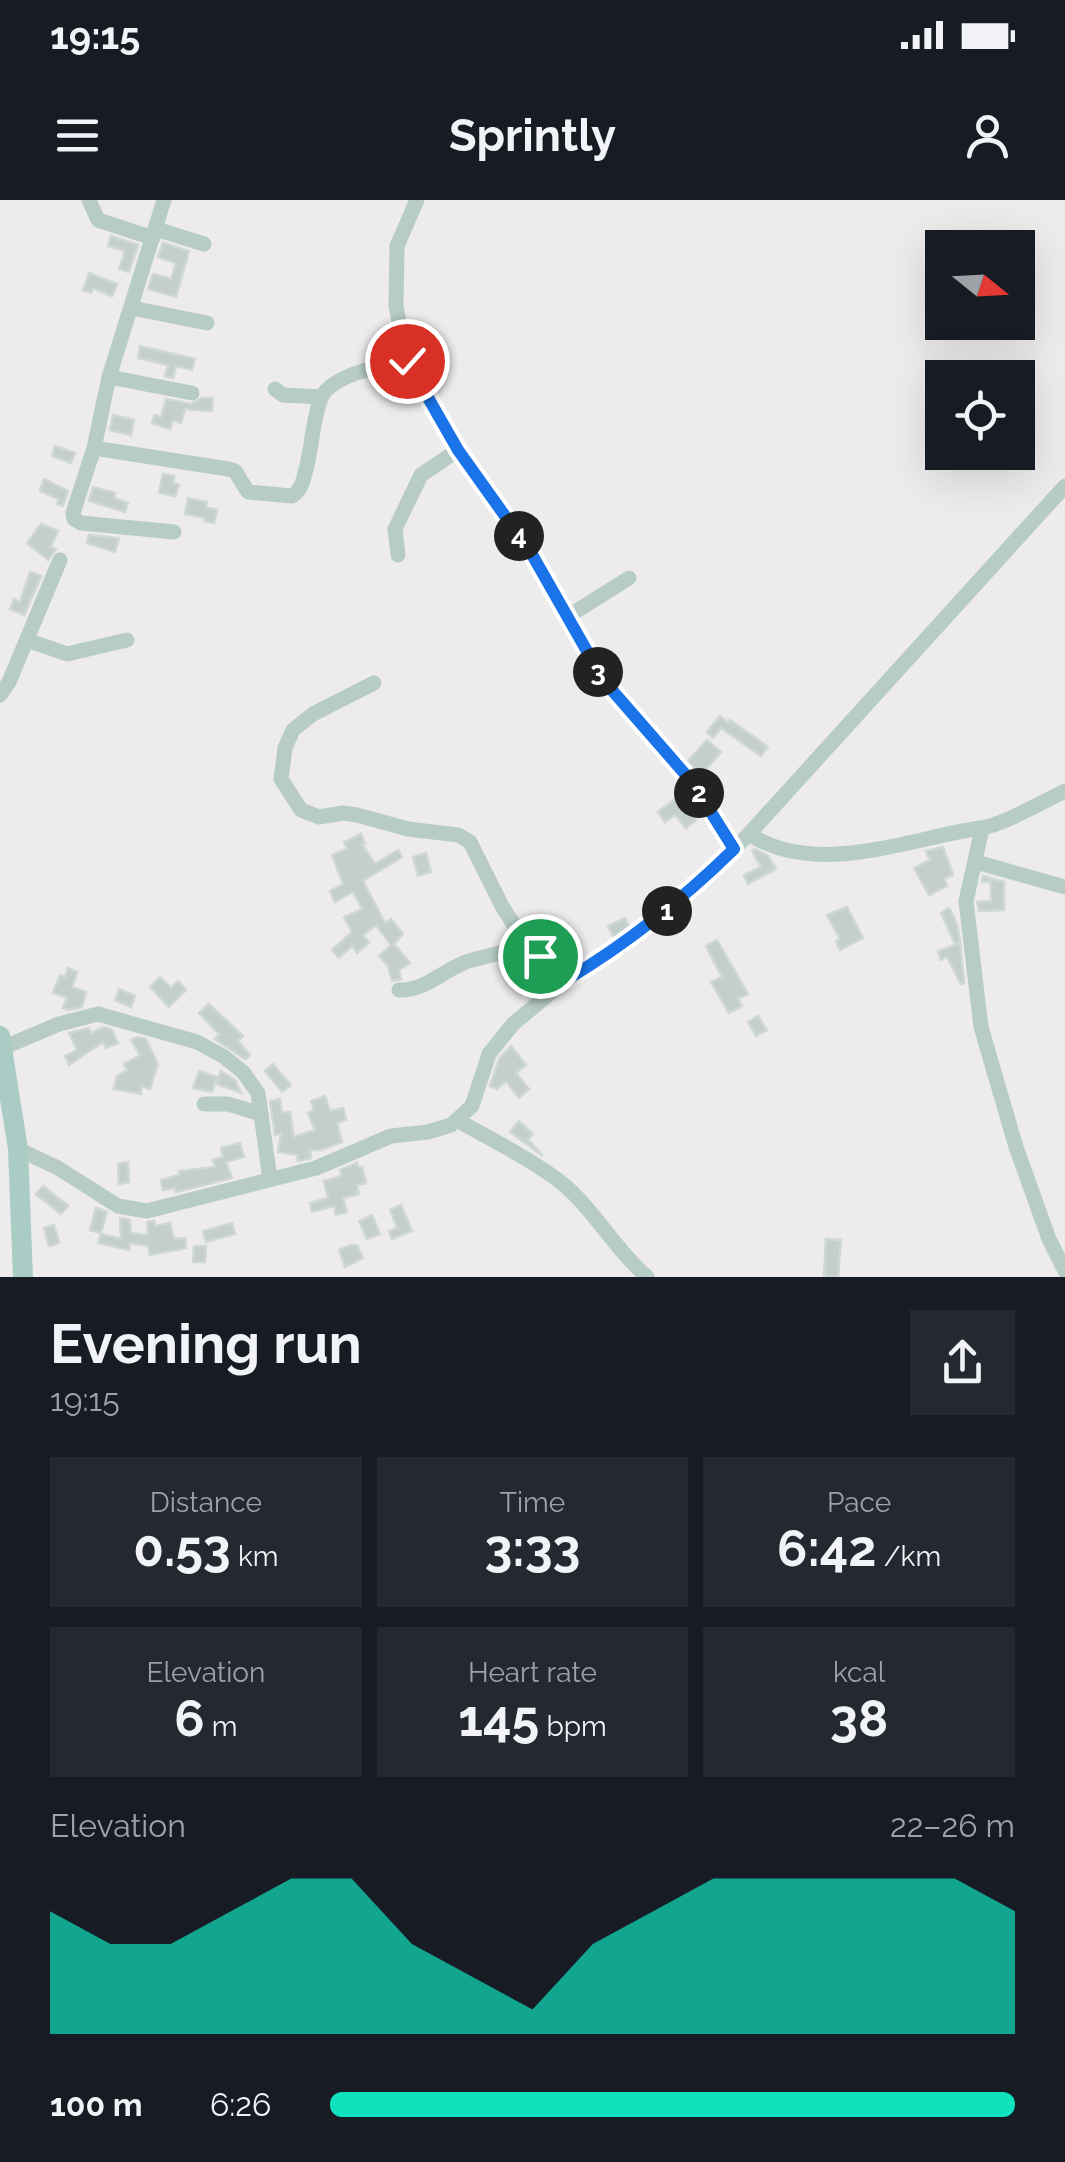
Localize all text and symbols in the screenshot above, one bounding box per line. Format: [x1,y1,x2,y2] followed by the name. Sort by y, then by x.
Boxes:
[50,13,140,58] text: 19:15
[50,108,105,163] icon: menu
[960,108,1015,163] icon: person
[449,109,616,162] text: Sprintly
[925,230,1035,340] north arrow
[925,230,1035,470] map controls
[365,319,450,404] pin
[380,334,435,389] icon: check
[925,360,1035,470] button: locate
[494,511,544,561] pin: 4
[511,519,527,552] text: 4
[573,647,623,697] pin: 3
[590,655,606,688] text: 3
[674,768,724,818] pin: 2
[691,776,707,809] text: 2
[642,886,692,936] pin: 1
[660,894,674,927] text: 1
[498,914,583,999] pin
[513,929,568,984] icon: arrive
[910,1310,1015,1415] button: share
[50,1311,362,1376] text: Evening run
[50,1381,120,1418] text: 19:15
[150,1486,262,1519] text: Distance
[500,1486,565,1519] text: Time
[827,1486,891,1519] text: Pace
[133,1519,231,1578] text: 0.53
[484,1519,581,1578] text: 3:33
[777,1519,877,1578] text: 6:42
[231,1540,278,1573] text: km
[877,1540,941,1573] text: /km
[146,1656,265,1689] text: Elevation
[468,1656,597,1689] text: Heart rate
[833,1656,885,1689] text: kcal
[174,1689,205,1748] text: 6
[458,1689,539,1748] text: 145
[830,1689,888,1748] text: 38
[205,1710,237,1743] text: m
[539,1710,607,1743] text: bpm
[50,1807,186,1844] text: Elevation
[890,1807,1015,1844] text: 22–26 m
[50,2086,143,2123] text: 100 m
[210,2086,271,2123] text: 6:26

